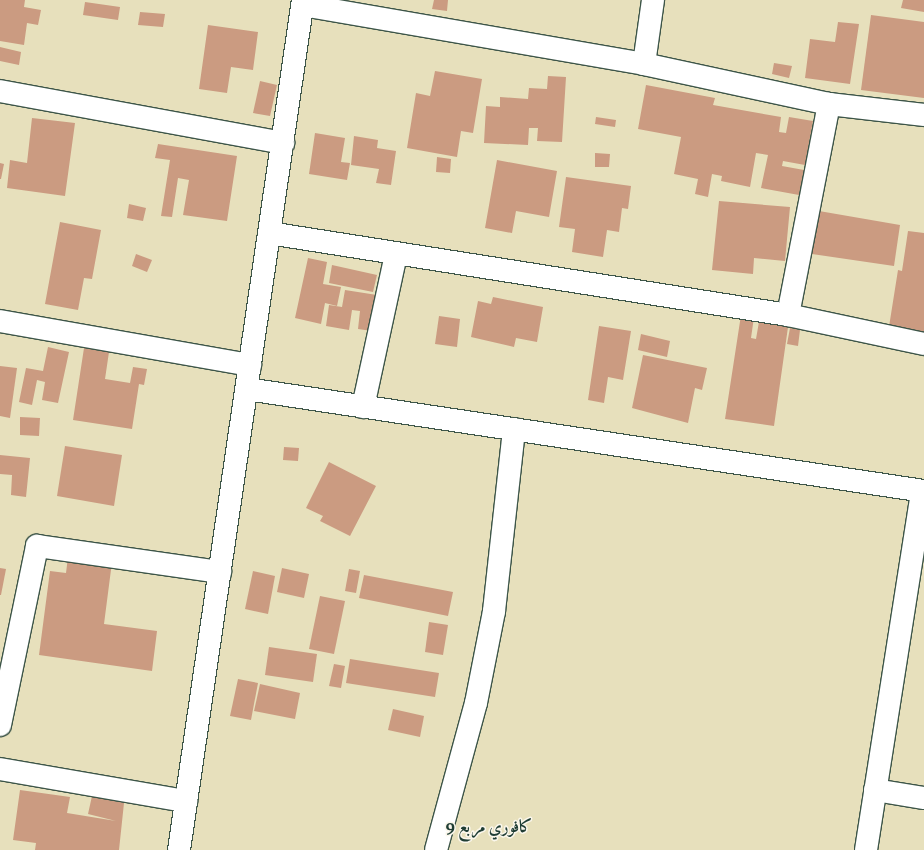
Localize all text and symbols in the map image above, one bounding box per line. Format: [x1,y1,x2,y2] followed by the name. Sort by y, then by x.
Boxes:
[445,818,533,838] district label: كافوري مربع 9

